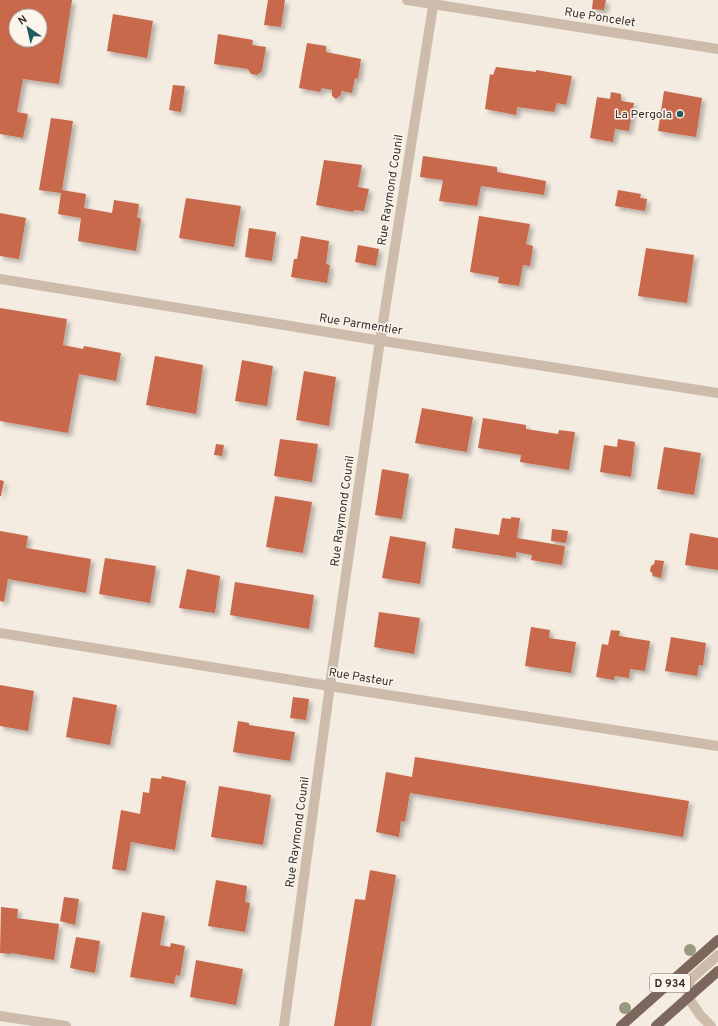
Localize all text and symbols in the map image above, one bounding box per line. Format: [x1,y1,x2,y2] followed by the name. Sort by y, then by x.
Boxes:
[563,4,636,31] street label: Rue Poncelet
[8,8,48,48] north arrow
[16,13,30,29] text: N
[615,107,672,123] place label: La Pergola
[675,109,685,119] marker: La Pergola
[374,134,408,247] street label: Rue Raymond Counil
[318,310,404,340] street label: Rue Parmentier
[327,454,359,568] street label: Rue Raymond Counil
[327,665,395,691] street label: Rue Pasteur
[282,775,314,889] street label: Rue Raymond Counil
[650,974,690,992] road number: D 934

